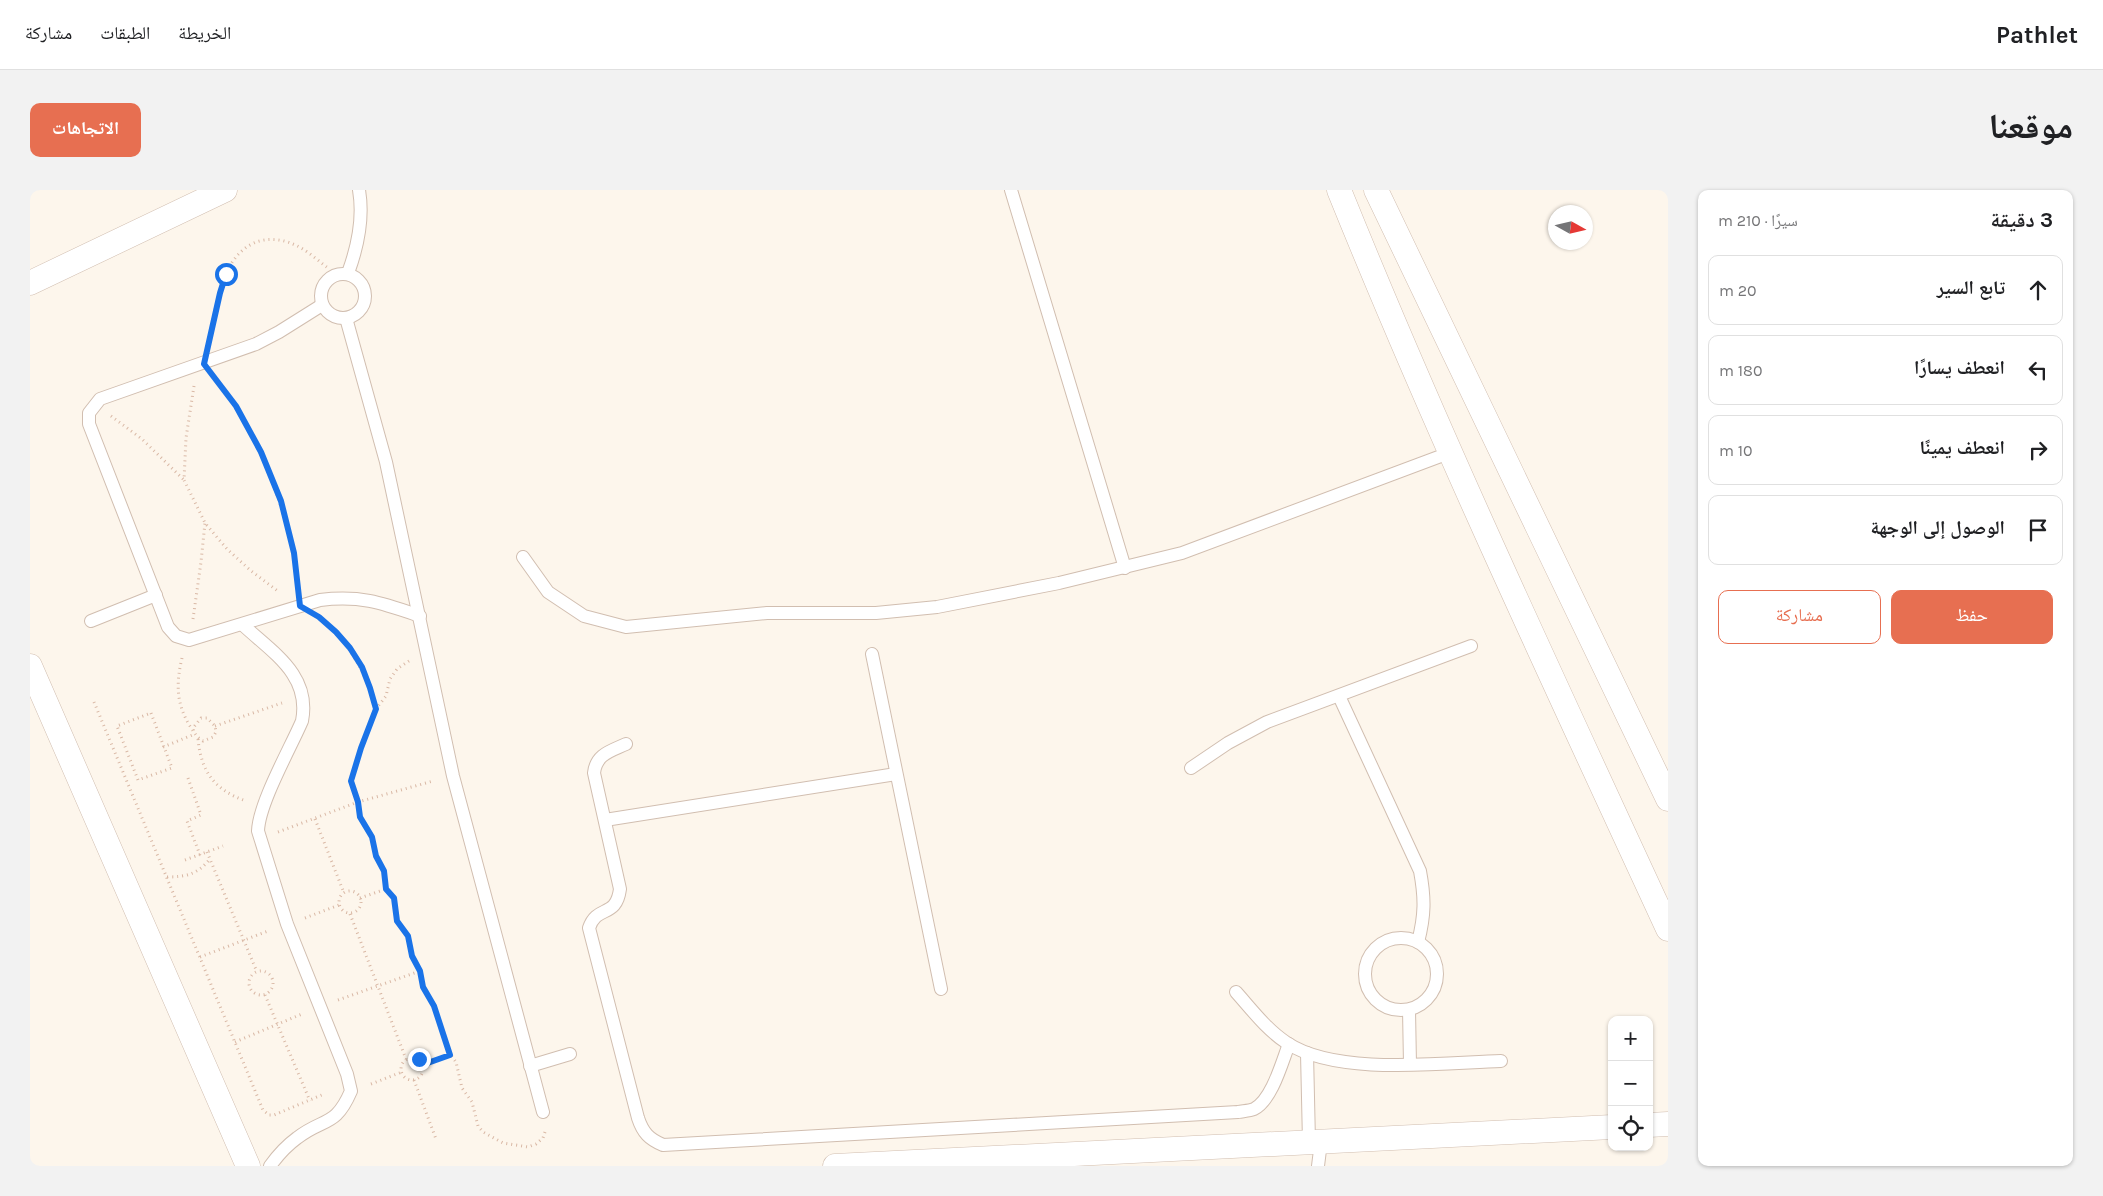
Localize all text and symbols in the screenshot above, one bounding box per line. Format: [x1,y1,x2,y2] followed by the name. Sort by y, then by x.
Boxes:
[1996,21,2078,49] text: Pathlet
[25,22,72,44] text: مشاركة
[100,22,150,44] text: الطبقات
[178,22,231,44] text: الخريطة
[30,103,141,157] button: الاتجاهات
[1988,106,2073,147] text: موقعنا
[1548,205,1593,250] north arrow
[1991,208,2053,232] text: 3 دقيقة
[1718,211,1798,230] text: سيرًا · 210 m
[215,263,238,286] route start
[2024,276,2052,304] icon: ahead
[1937,277,2005,299] text: تابع السير
[1719,281,1757,300] text: 20 m
[2024,356,2052,384] icon: left
[1914,357,2005,379] text: انعطف يسارًا
[1719,361,1762,380] text: 180 m
[2024,436,2052,464] icon: right
[1920,437,2005,459] text: انعطف يمينًا
[1719,441,1753,460] text: 10 m
[2024,516,2052,544] icon: arrive
[1870,517,2005,539] text: الوصول إلى الوجهة
[1718,590,1881,644] button: مشاركة
[1891,590,2053,644] button: حفظ
[1608,1016,1653,1151] map controls
[1608,1016,1653,1061] button: +
[408,1048,431,1071] route end
[1608,1061,1653,1106] button: −
[1608,1106,1653,1151] button: locate

